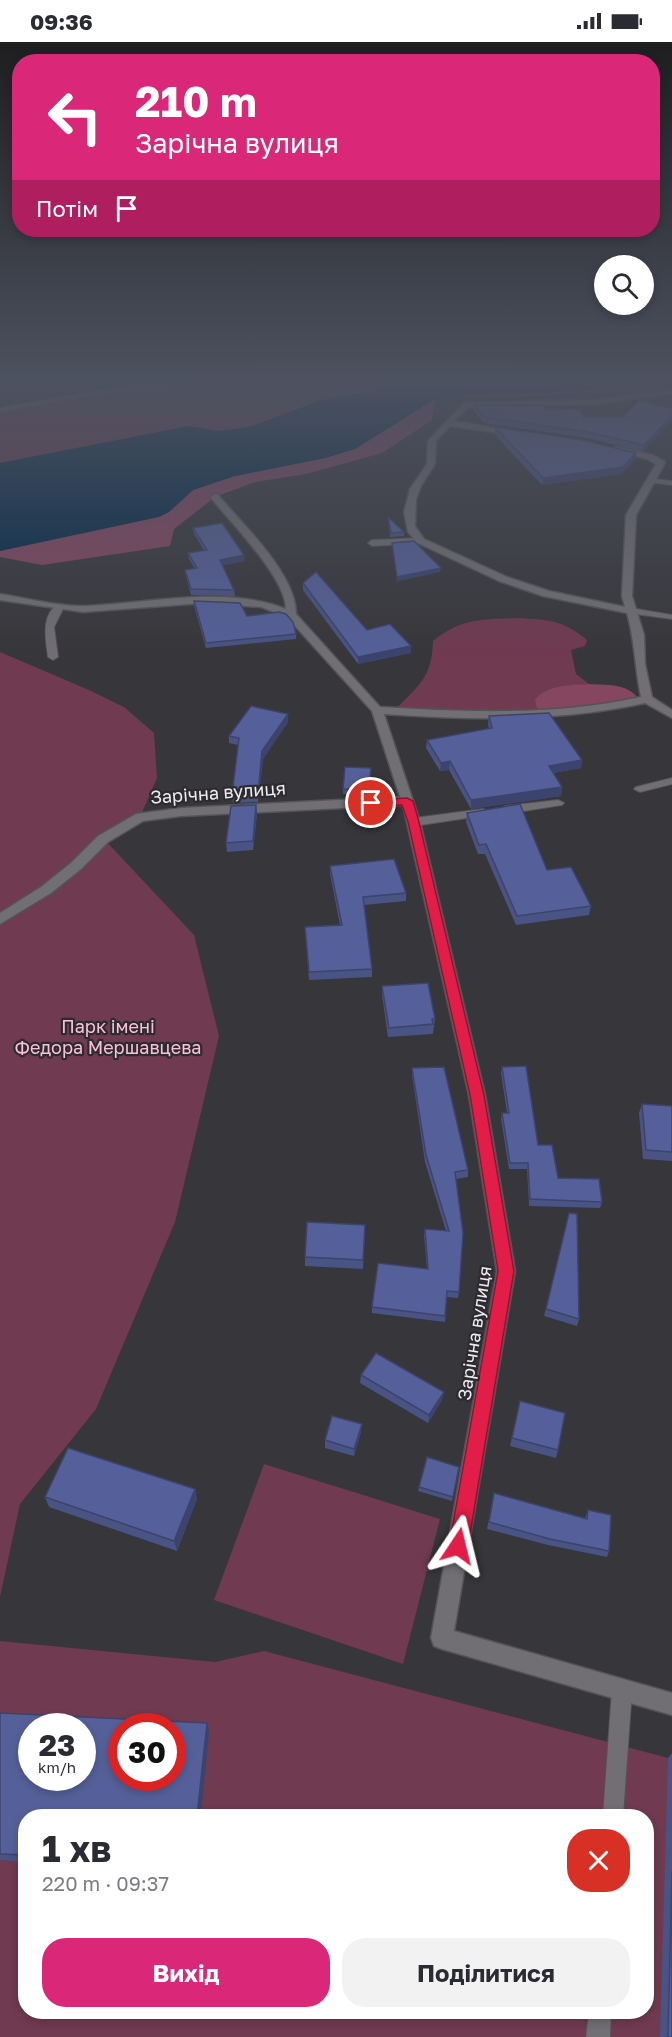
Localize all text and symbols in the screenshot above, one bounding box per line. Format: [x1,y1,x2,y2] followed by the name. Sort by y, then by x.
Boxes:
[30,8,93,35] text: 09:36
[135,76,257,126] text: 210 m
[36,78,114,156] icon: left
[135,127,339,159] text: Зарічна вулиця
[110,192,143,225] icon: arrive
[36,195,98,222] text: Потім
[594,255,654,315] map controls
[594,255,654,315] button: search
[149,776,287,808] street label: Зарічна вулиця
[345,777,396,828] pin
[354,786,387,819] icon: arrive
[14,1015,202,1058] park label: Парк імені Федора Мершавцева
[453,1264,495,1402] street label: Зарічна вулиця
[426,1514,490,1578] position arrow
[108,1713,186,1791] speed limit sign: 30
[39,1727,75,1763] text: 23
[38,1758,76,1776] text: km/h
[42,1827,111,1870] text: 1 хв
[567,1829,630,1892] button: close
[42,1871,169,1895] text: 220 m · 09:37
[42,1938,330,2007] button: Вихід
[342,1938,630,2007] button: Поділитися

